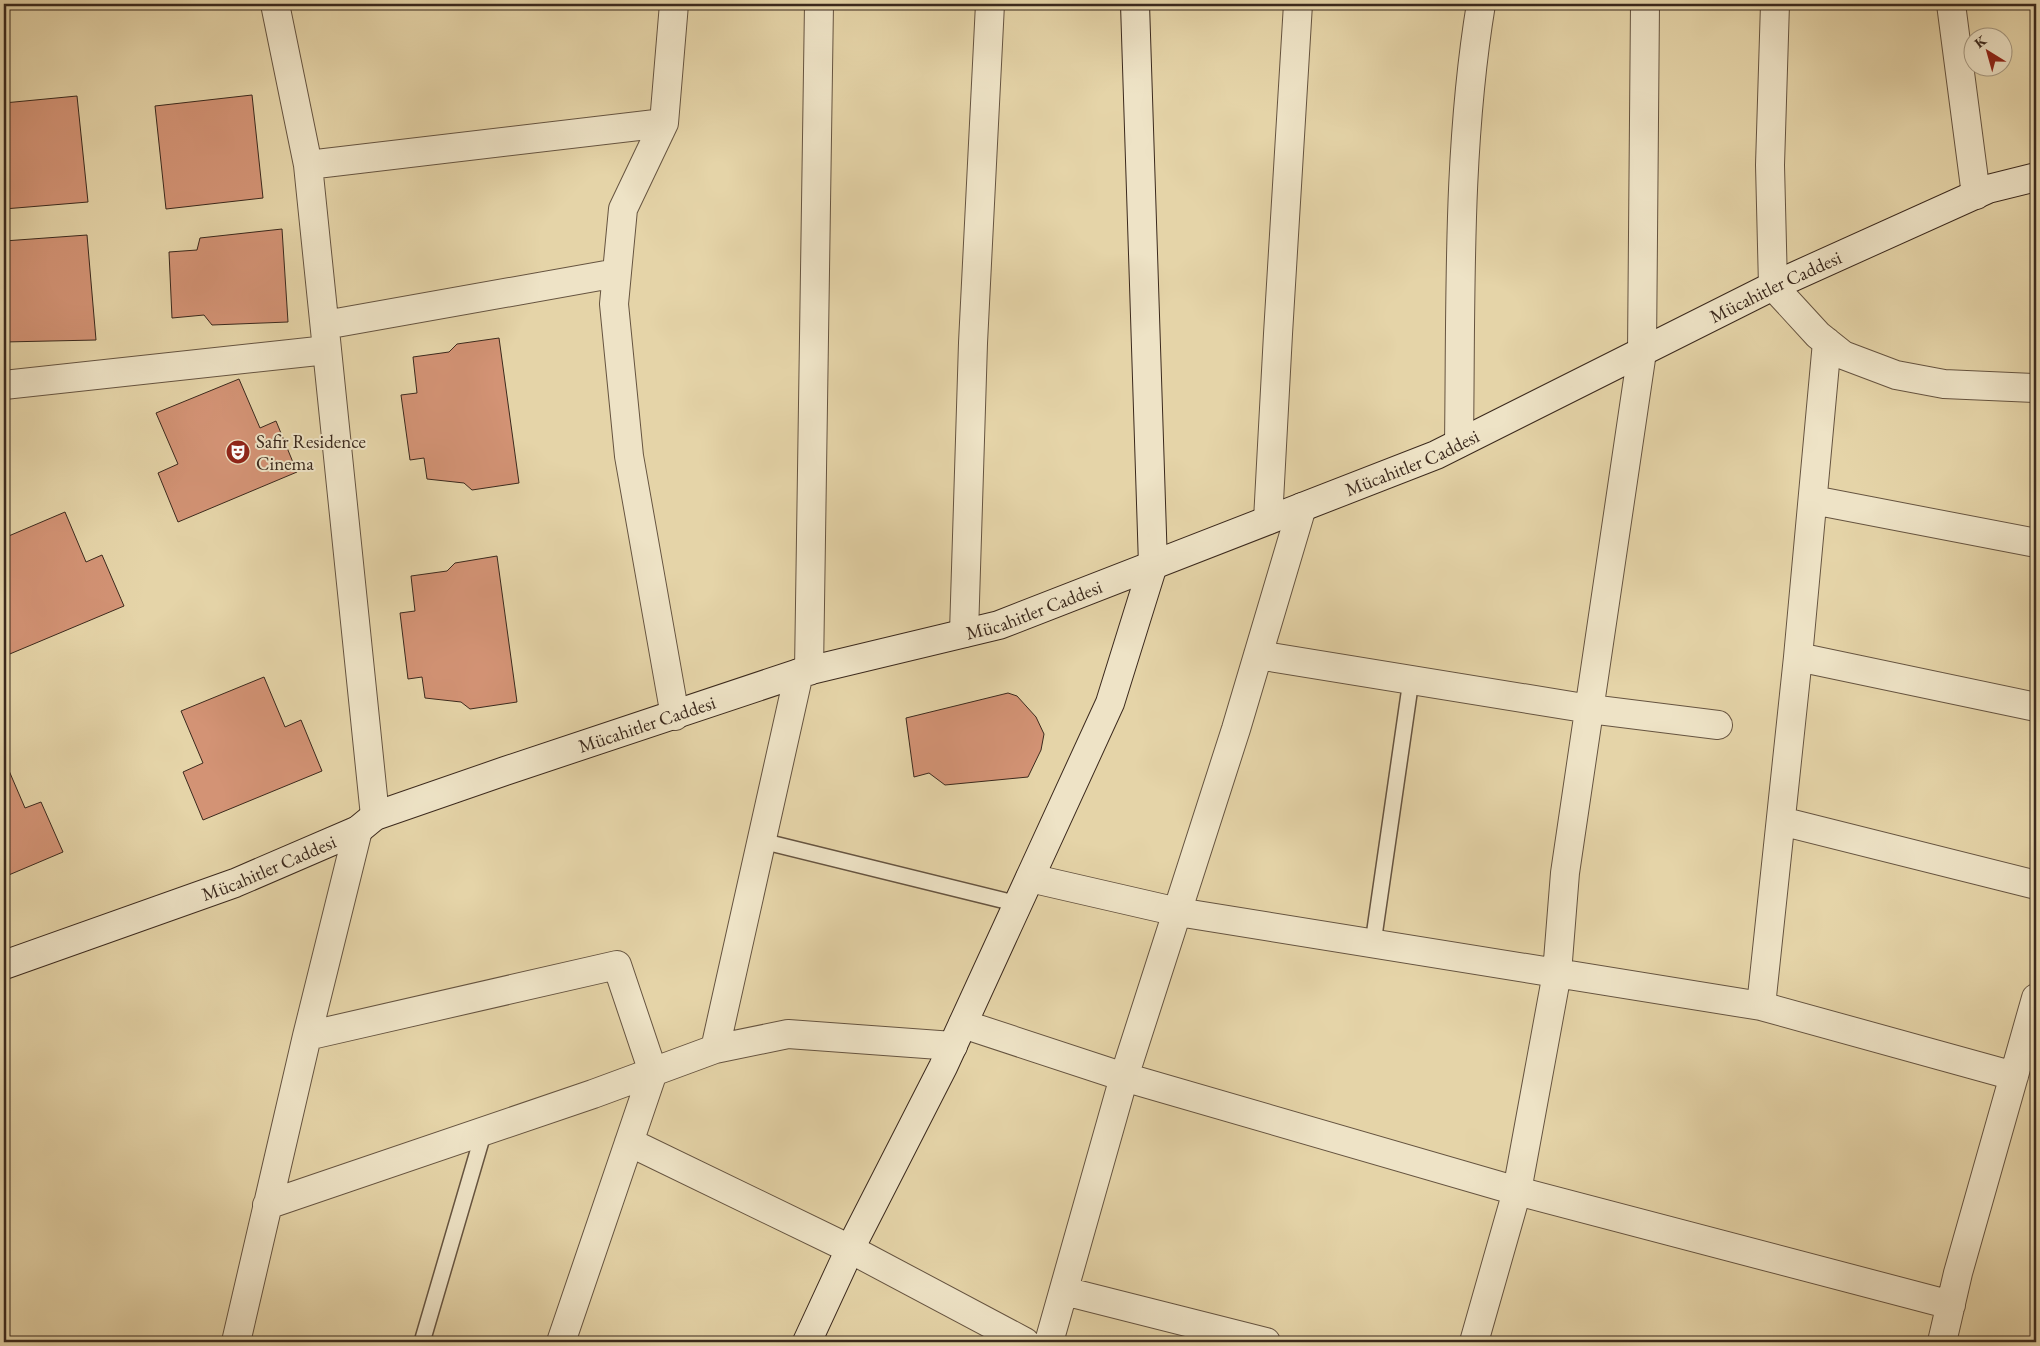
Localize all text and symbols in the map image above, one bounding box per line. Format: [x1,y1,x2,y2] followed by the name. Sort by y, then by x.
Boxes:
[1962,28,2012,78] north arrow
[1970,31,1990,52] text: K
[1705,245,1846,329] street label: Mücahitler Caddesi
[1341,423,1484,502] street label: Mücahitler Caddesi
[256,429,366,476] place label: Safir Residence Cinema
[225,439,251,465] theatre icon: Safir Residence Cinema
[963,574,1106,646] street label: Mücahitler Caddesi
[575,690,719,759] street label: Mücahitler Caddesi
[198,829,340,907] street label: Mücahitler Caddesi

